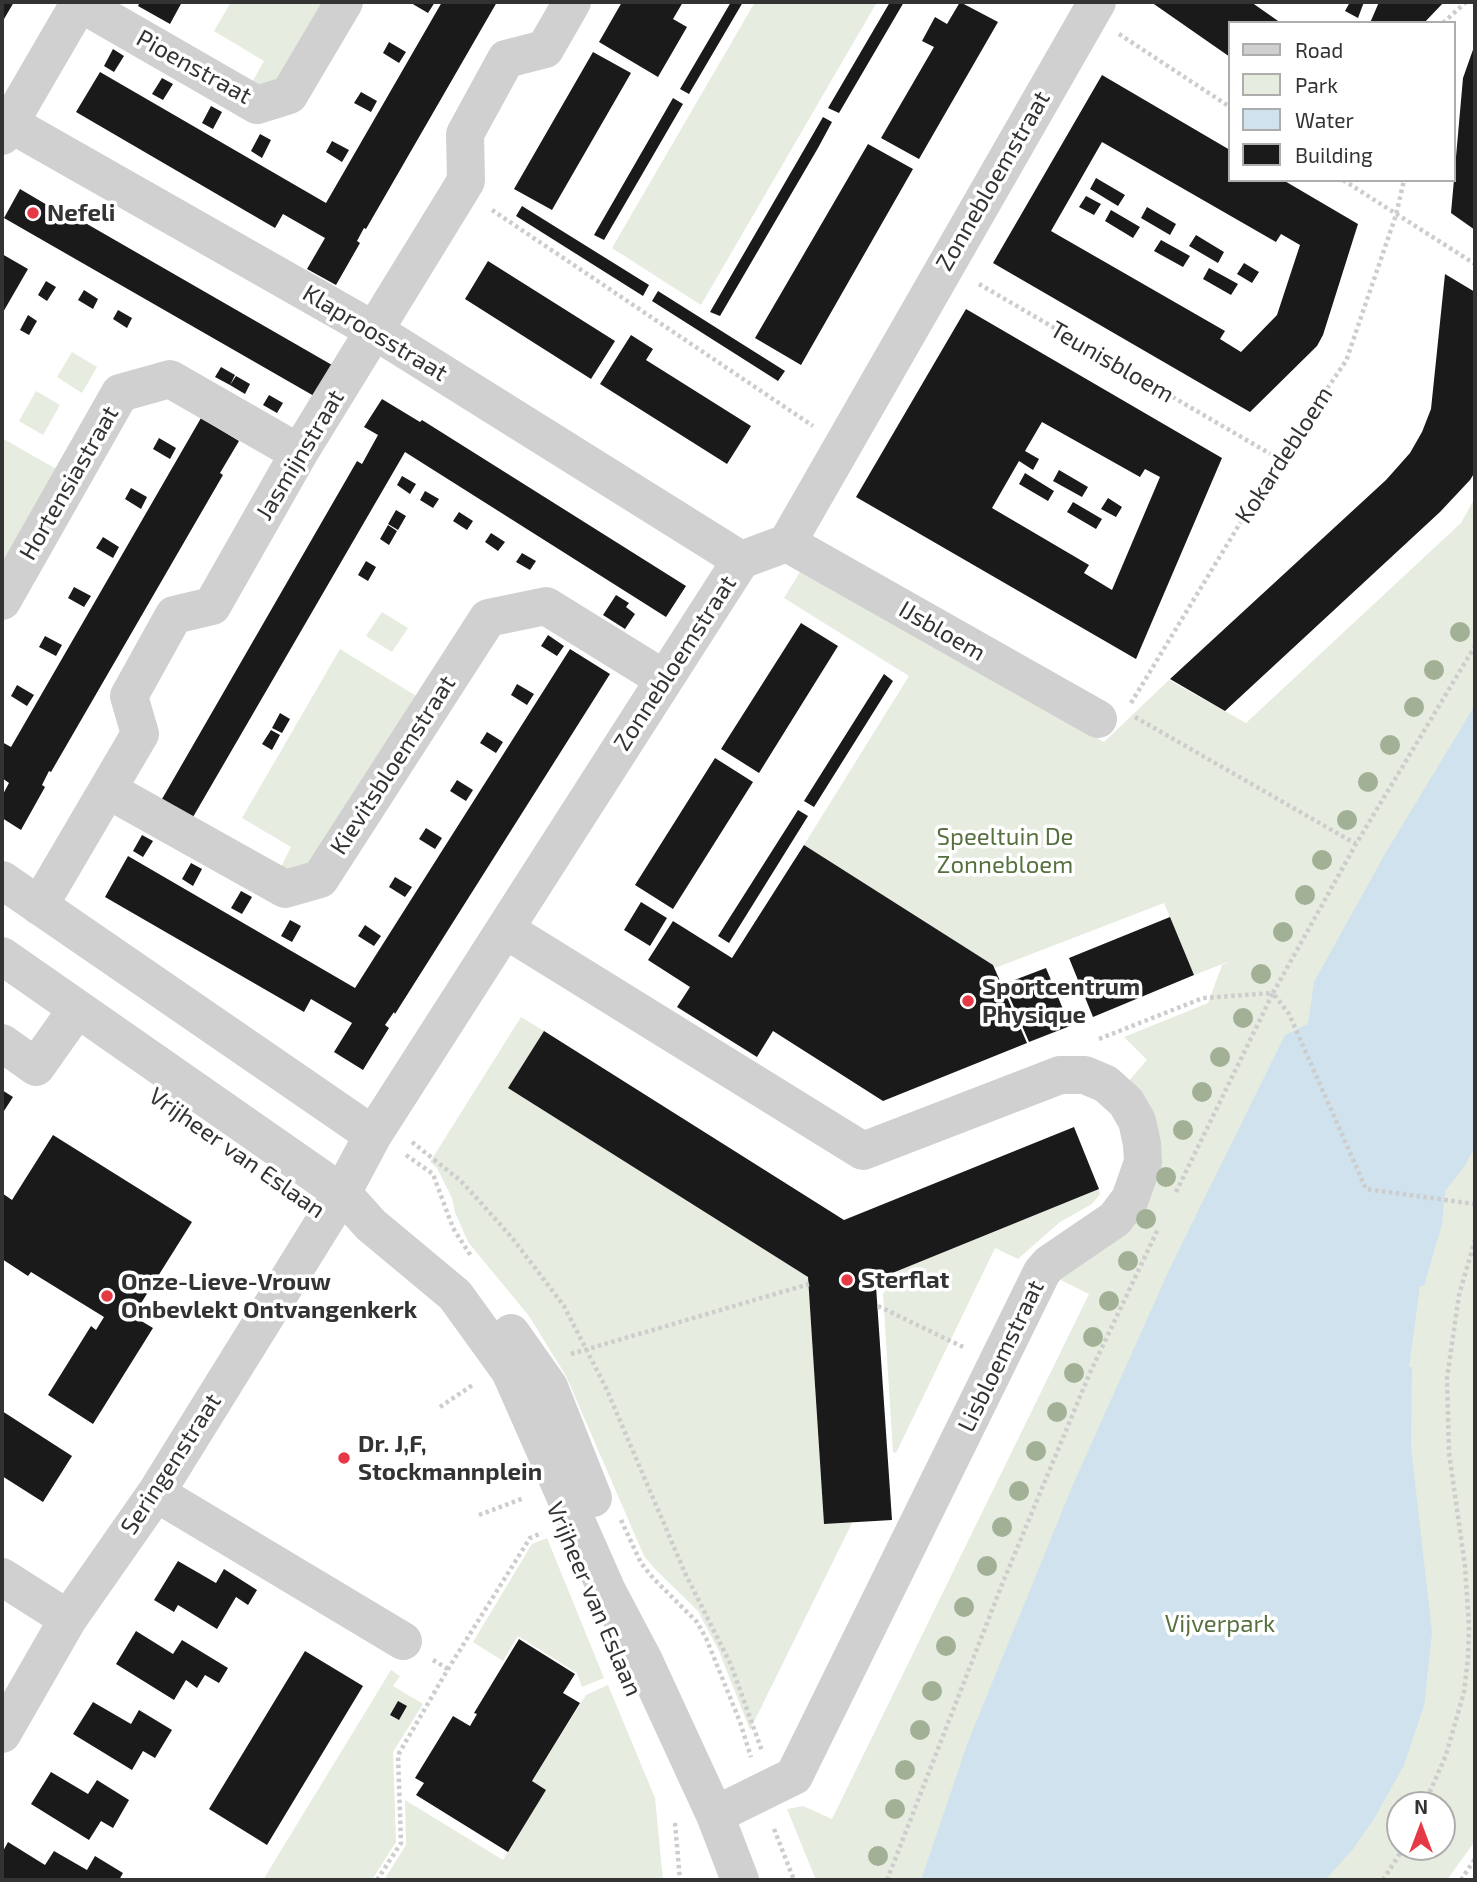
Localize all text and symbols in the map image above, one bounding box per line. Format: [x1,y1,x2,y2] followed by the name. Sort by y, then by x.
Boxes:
[1228,21,1456,182] legend
[131,24,257,110] street label: Pioenstraat
[1295,37,1343,62] text: Road
[1295,72,1338,97] text: Park
[930,86,1056,276] street label: Zonnebloemstraat
[1295,107,1354,132] text: Water
[1295,142,1373,167] text: Building
[47,199,115,227] place label: Nefeli
[25,205,41,221] marker: Nefeli
[297,279,453,387] street label: Klaproosstraat
[1045,315,1179,409] street label: Teunisbloem
[1229,381,1339,529] street label: Kokardebloem
[250,385,350,525] street label: Jasmijnstraat
[13,401,125,565] street label: Hortensiastraat
[608,570,742,756] street label: Zonnebloemstraat
[894,595,990,667] street label: IJsbloem
[324,670,462,860] street label: Kievitsbloemstraat
[936,823,1074,879] park label: Speeltuin De Zonnebloem
[982,973,1140,1029] place label: Sportcentrum Physique
[960,993,976,1009] marker: Sportcentrum Physique
[143,1081,331,1225] street label: Vrijheer van Eslaan
[861,1266,949,1294] place label: Sterflat
[121,1268,417,1324] place label: Onze-Lieve-Vrouw Onbevlekt Ontvangenkerk
[839,1272,855,1288] marker: Sterflat
[952,1275,1050,1437] street label: Lisbloemstraat
[99,1288,115,1304] marker: Onze-Lieve-Vrouw Onbevlekt Ontvangenkerk
[115,1388,227,1540] street label: Seringenstraat
[358,1430,542,1486] place label: Dr. J,F, Stockmannplein
[336,1450,352,1466] marker: Dr. J,F, Stockmannplein
[540,1497,648,1701] street label: Vrijheer van Eslaan
[1165,1610,1275,1638] park label: Vijverpark
[1386,1791,1456,1861] north arrow
[1414,1795,1428,1818] text: N

